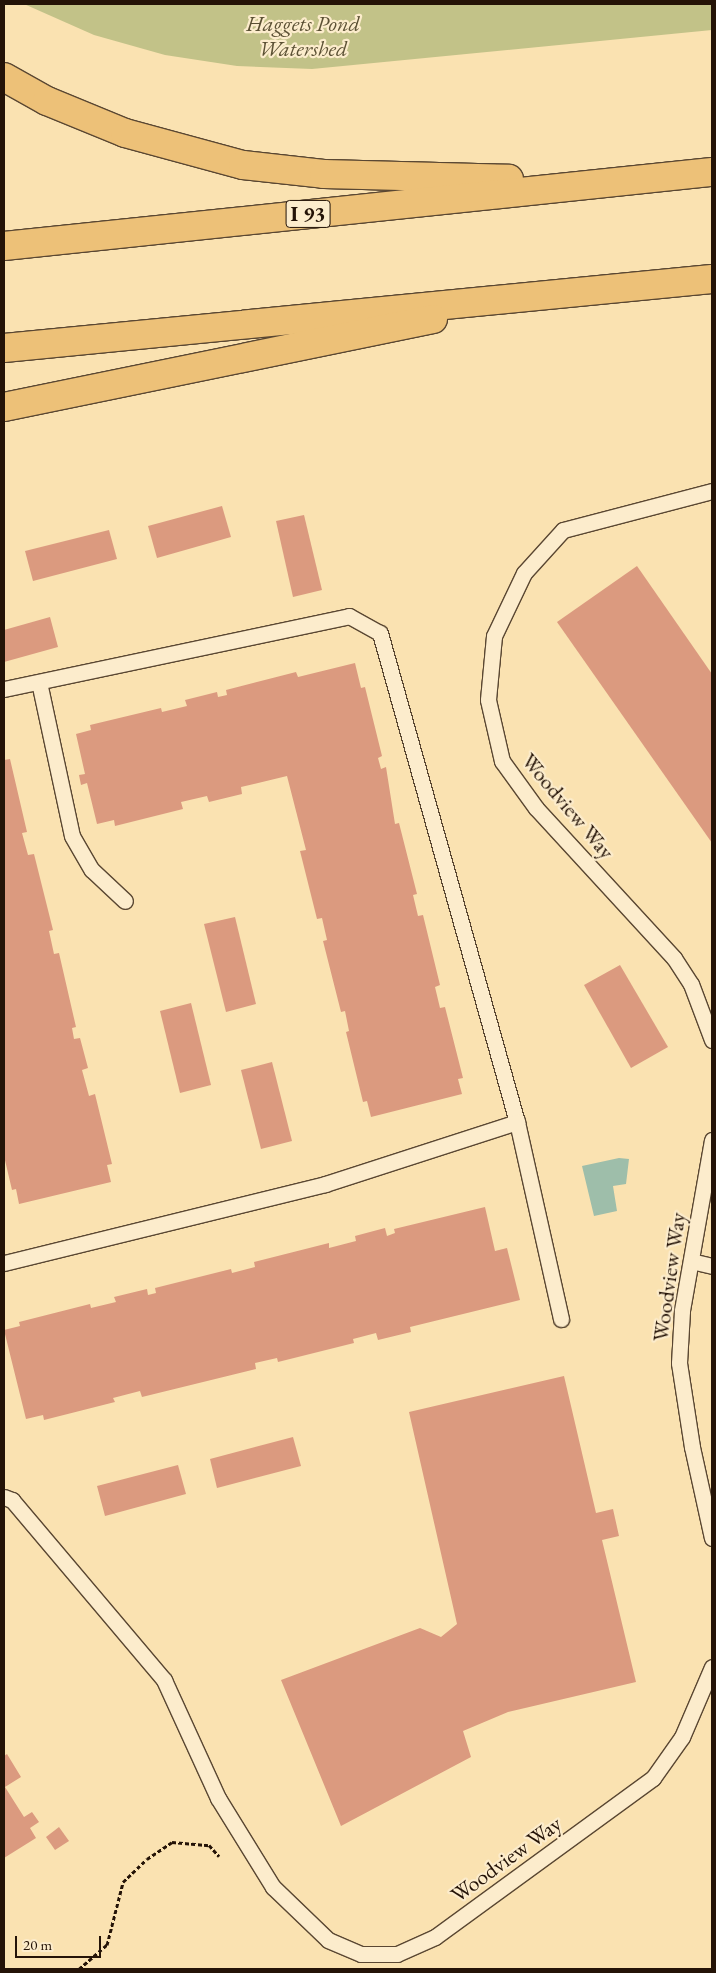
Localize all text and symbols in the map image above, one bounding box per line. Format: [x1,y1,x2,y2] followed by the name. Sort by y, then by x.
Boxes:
[246,10,360,61] park label: Haggets Pond Watershed
[286,195,330,232] road number: I 93
[516,748,620,864] street label: Woodview Way
[647,1211,691,1343] street label: Woodview Way
[446,1810,566,1908] street label: Woodview Way
[18,1926,104,1958] scale bar
[23,1935,52,1954] text: 20 m

